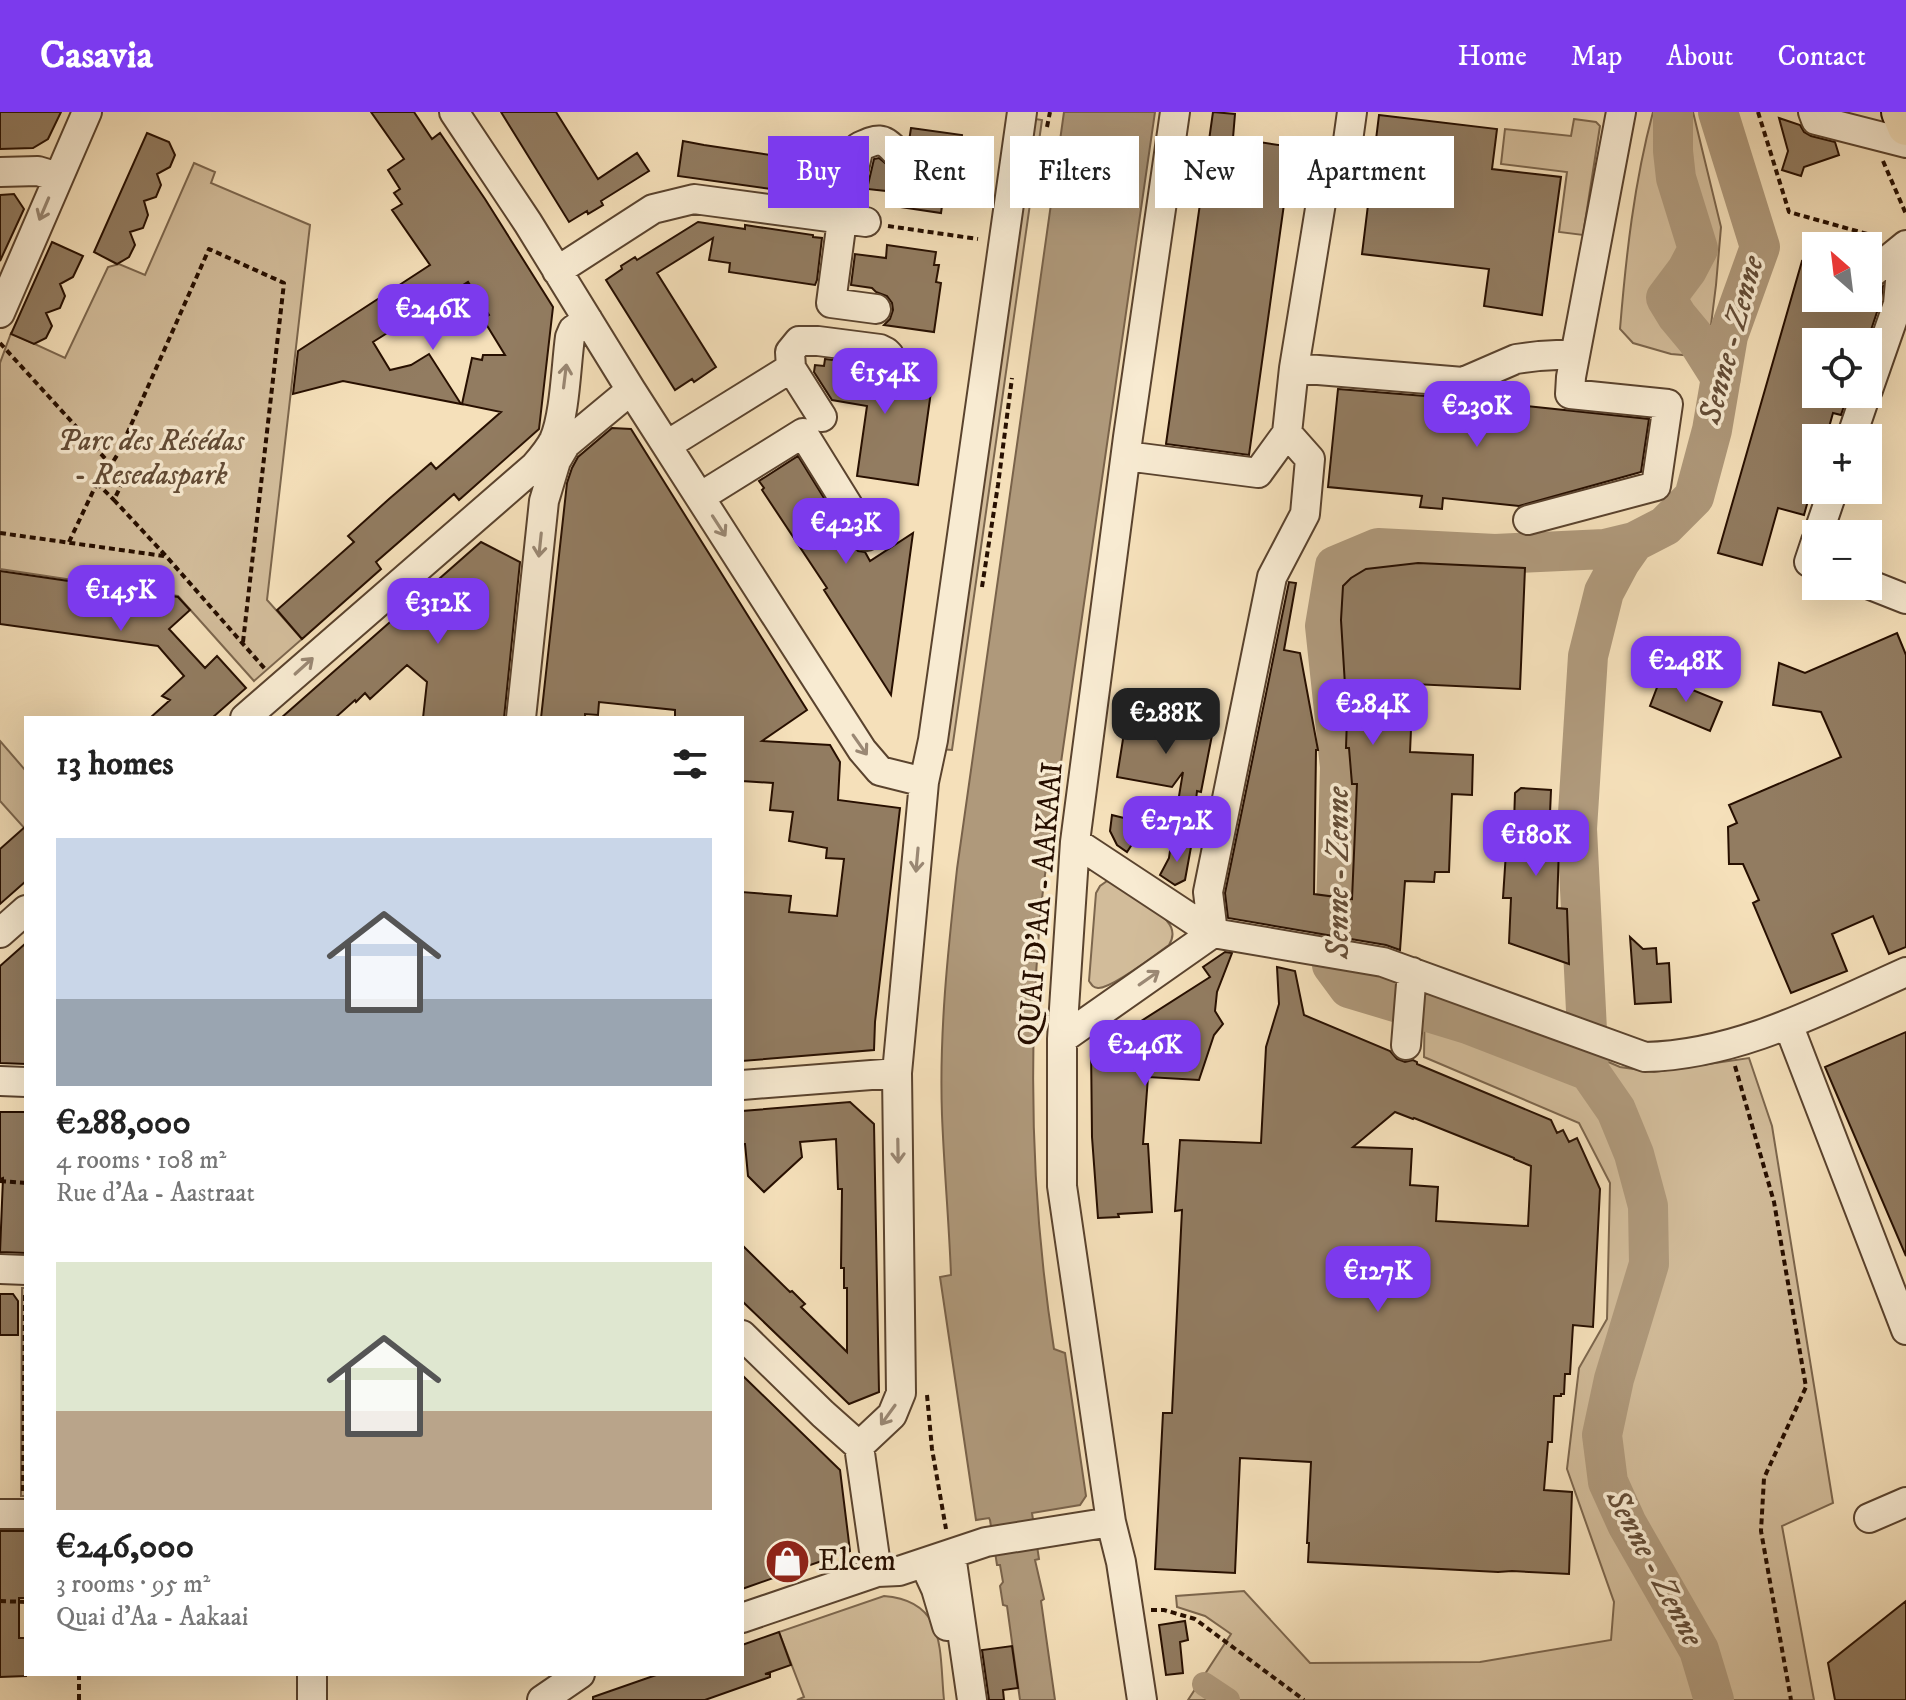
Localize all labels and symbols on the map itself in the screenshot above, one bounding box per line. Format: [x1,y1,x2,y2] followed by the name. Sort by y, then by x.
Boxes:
[36,196,51,221] one-way arrow
[1802,232,1882,312] north arrow
[1690,251,1774,429] water label: Senne - Zenne
[377,284,489,352] pin: €246K
[829,348,941,416] pin: €154K
[558,363,573,390] one-way arrow
[1421,381,1533,449] pin: €230K
[58,423,245,494] park label: Parc des Résédas - Resedaspark
[790,498,902,566] pin: €423K
[711,515,727,537] one-way arrow
[532,531,547,558] one-way arrow
[65,565,177,633] pin: €145K
[382,578,494,646] pin: €312K
[1630,636,1742,704] pin: €248K
[293,658,313,676] one-way arrow
[1317,679,1429,747] pin: €284K
[1110,688,1222,756] pin: €288K
[852,733,868,755] one-way arrow
[1010,761,1072,1047] street label: QUAI D'AA - AAKAAI
[1319,786,1359,960] water label: Senne - Zenne
[1121,796,1233,864] pin: €272K
[1480,810,1592,878] pin: €180K
[909,846,924,873] one-way arrow
[1137,970,1159,986] one-way arrow
[1089,1020,1201,1088] pin: €246K
[890,1137,906,1164] one-way arrow
[1322,1246,1434,1314] pin: €127K
[880,1404,897,1425] one-way arrow
[1595,1482,1713,1654] water label: Senne - Zenne
[763,1537,811,1585] shop icon: Elcem
[818,1543,896,1580] place label: Elcem

